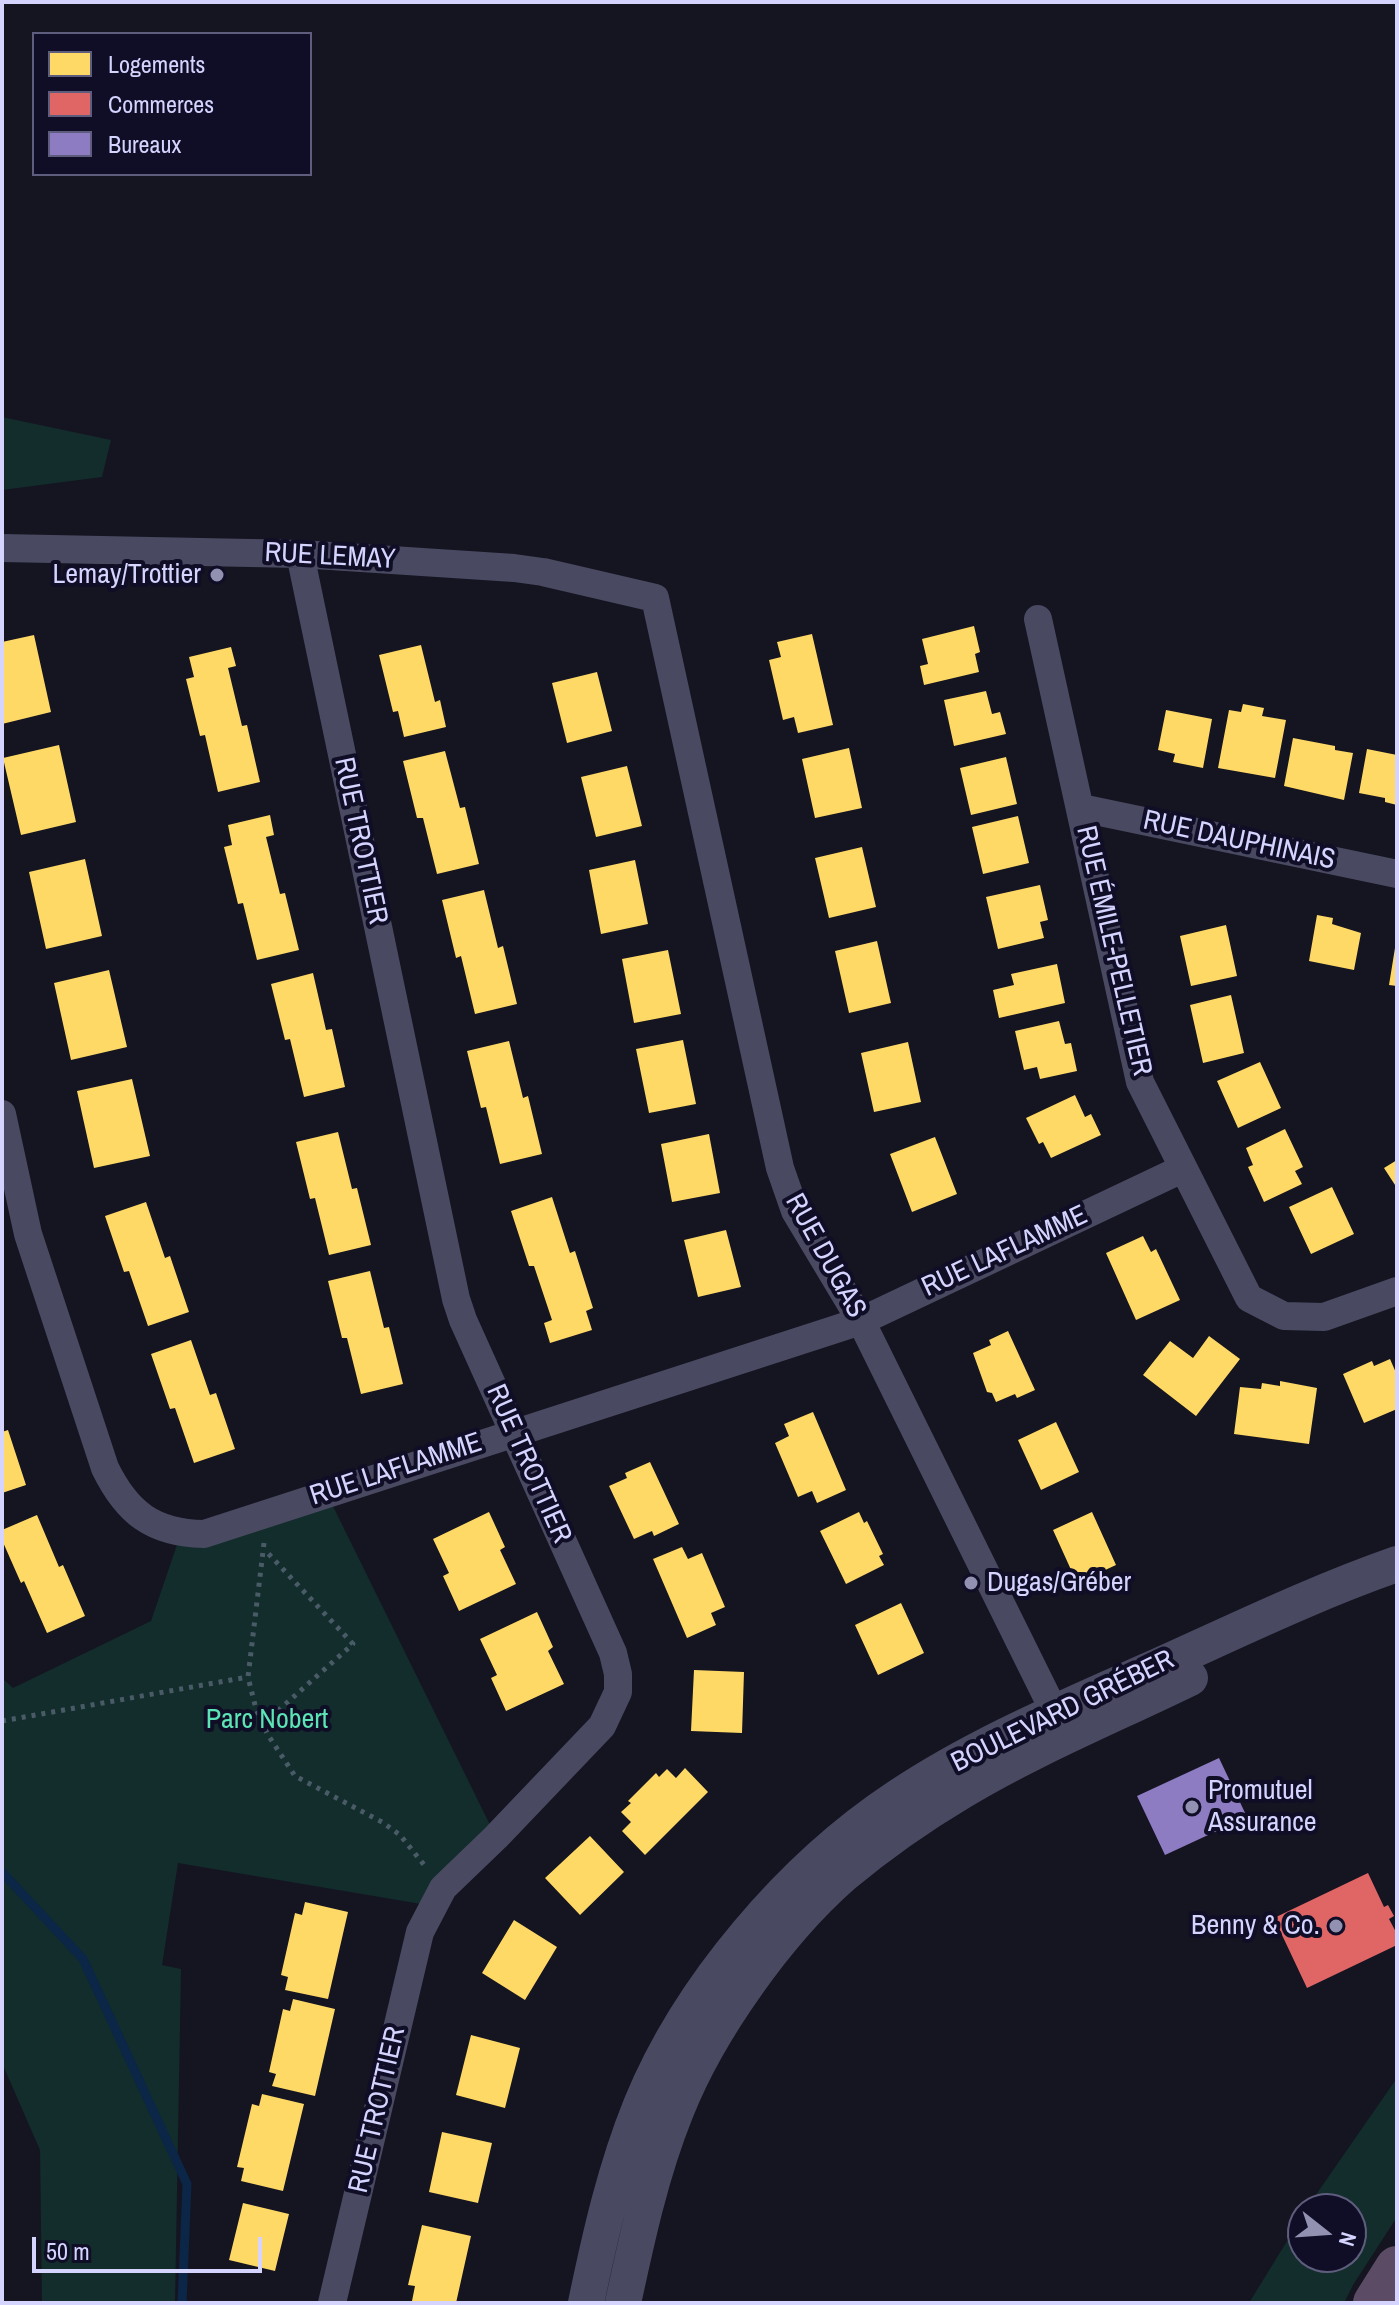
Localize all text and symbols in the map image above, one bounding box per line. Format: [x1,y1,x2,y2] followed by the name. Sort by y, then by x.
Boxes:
[32,32,312,176] legend
[108,48,205,80] text: Logements
[108,88,214,120] text: Commerces
[108,128,181,160] text: Bureaux
[264,537,396,577] street label: RUE LEMAY
[53,558,201,592] place label: Lemay/Trottier
[208,566,226,584] marker: Lemay/Trottier
[326,755,394,927] street label: RUE TROTTIER
[1140,804,1338,878] street label: RUE DAUPHINAIS
[1068,823,1158,1079] street label: RUE ÉMILE-PELLETIER
[777,1188,873,1324] street label: RUE DUGAS
[917,1199,1093,1305] street label: RUE LAFLAMME
[478,1380,578,1548] street label: RUE TROTTIER
[306,1426,486,1514] street label: RUE LAFLAMME
[987,1566,1131,1600] place label: Dugas/Gréber
[962,1574,980,1592] marker: Dugas/Gréber
[946,1644,1180,1780] street label: BOULEVARD GRÉBER
[206,1703,328,1737] park label: Parc Nobert
[1208,1774,1316,1840] place label: Promutuel Assurance
[1183,1798,1201,1816] marker: Promutuel Assurance
[1191,1909,1320,1943] place label: Benny & Co.
[1327,1917,1345,1935] marker: Benny & Co.
[343,2024,413,2196] street label: RUE TROTTIER
[1287,2193,1367,2273] north arrow
[36,2221,266,2271] scale bar
[1332,2229,1364,2250] text: N
[46,2235,90,2267] text: 50 m

